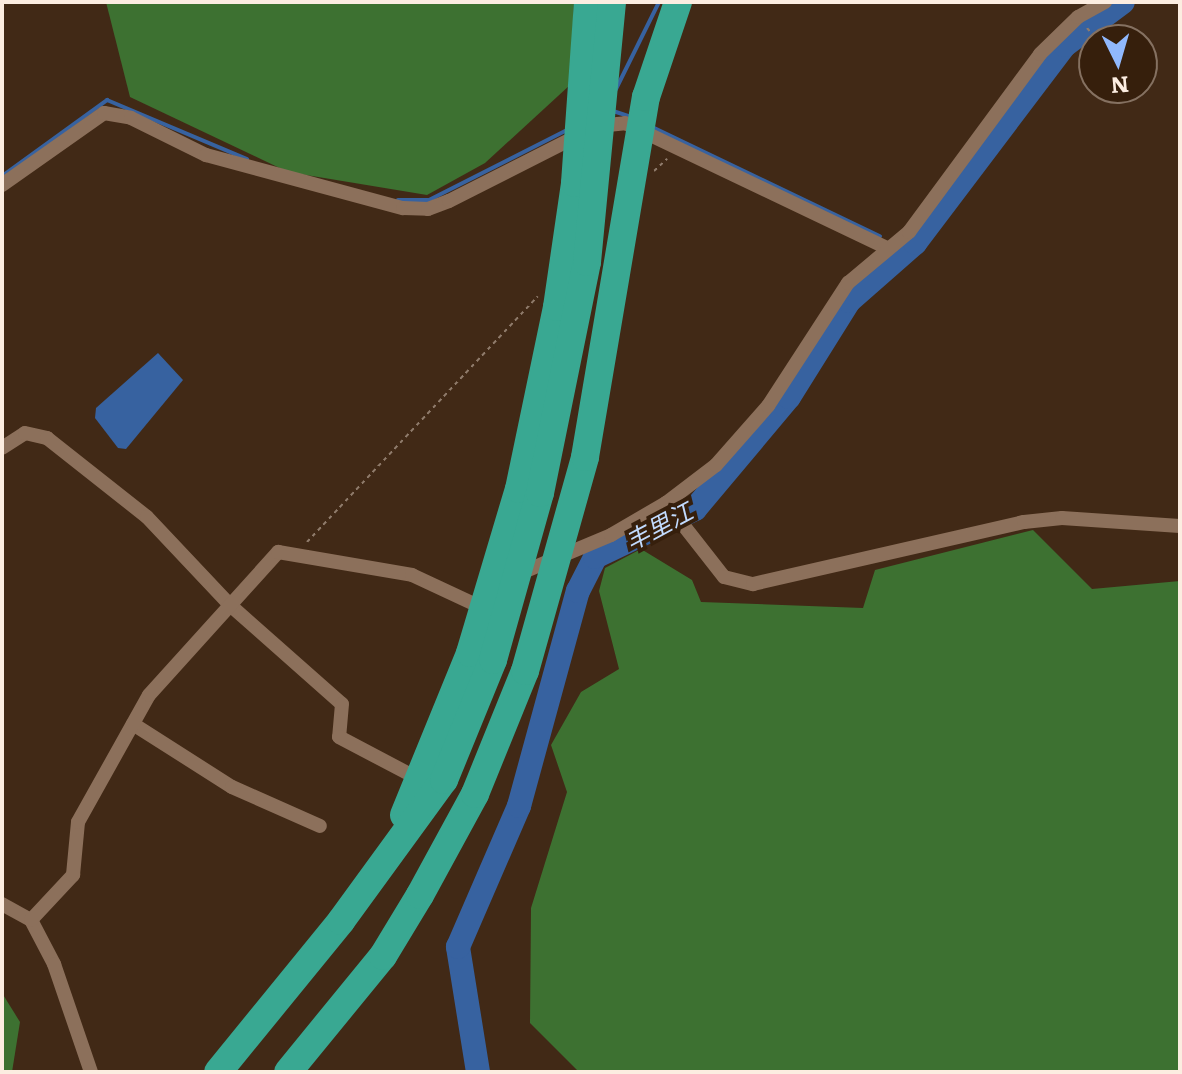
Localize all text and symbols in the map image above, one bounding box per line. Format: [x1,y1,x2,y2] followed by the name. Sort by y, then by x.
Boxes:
[1078,24,1158,104] north arrow
[1109,69,1131,104] text: N
[619,495,697,555] water label: 丰里江

